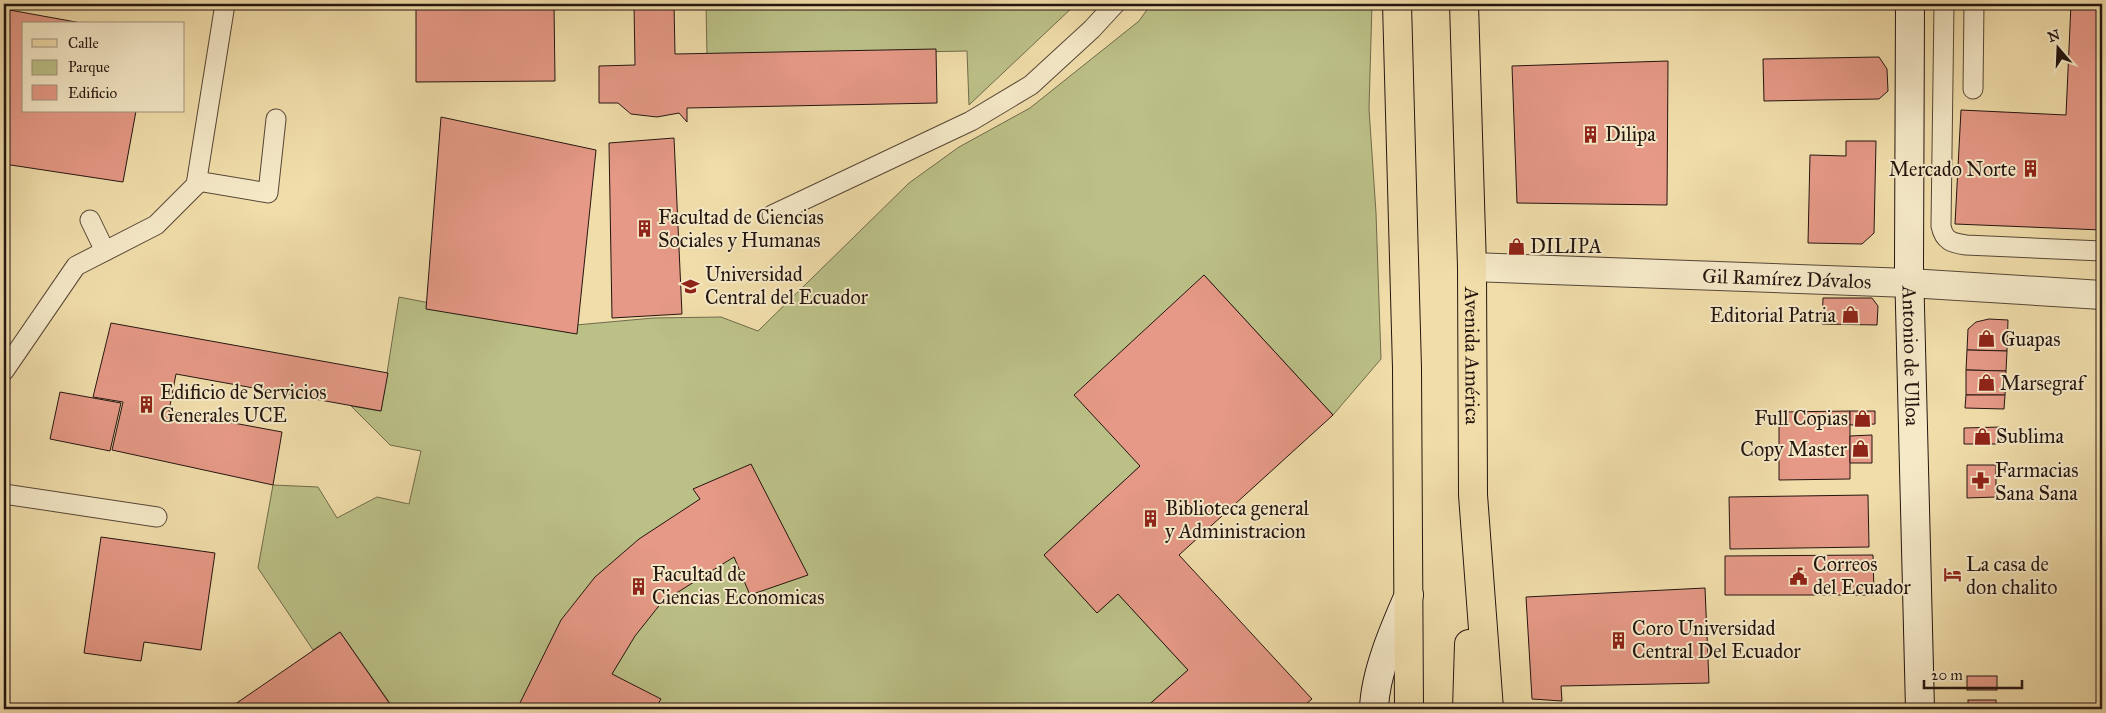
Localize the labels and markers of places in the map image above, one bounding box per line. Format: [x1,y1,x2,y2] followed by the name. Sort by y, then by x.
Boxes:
[1605,122,1656,146] place label: Dilipa
[1581,124,1601,144] building icon: Dilipa
[1889,157,2016,181] place label: Mercado Norte
[2020,159,2040,179] building icon: Mercado Norte
[658,205,824,252] place label: Facultad de Ciencias Sociales y Humanas
[634,218,654,238] building icon: Facultad de Ciencias Sociales y Humanas
[1530,234,1602,258] place label: DILIPA
[1506,236,1526,256] shop icon: DILIPA
[705,262,869,309] place label: Universidad Central del Ecuador
[681,276,701,296] school or university icon: Universidad Central del Ecuador
[1710,303,1837,327] place label: Editorial Patria
[1840,305,1860,325] shop icon: Editorial Patria
[2001,327,2060,351] place label: Guapas
[1977,329,1997,349] shop icon: Guapas
[2000,371,2087,396] place label: Marsegraf
[1976,373,1996,393] shop icon: Marsegraf
[160,380,327,427] place label: Edificio de Servicios Generales UCE
[136,394,156,414] building icon: Edificio de Servicios Generales UCE
[1754,406,1848,430] place label: Full Copias
[1852,408,1872,428] shop icon: Full Copias
[1996,424,2064,448] place label: Sublima
[1972,426,1992,446] shop icon: Sublima
[1740,437,1847,461] place label: Copy Master
[1851,439,1871,459] shop icon: Copy Master
[1995,458,2078,505] place label: Farmacias Sana Sana
[1971,471,1991,491] pharmacy icon: Farmacias Sana Sana
[1165,496,1310,543] place label: Biblioteca general y Administracion
[1141,509,1161,529] building icon: Biblioteca general y Administracion
[1813,552,1911,599] place label: Correos del Ecuador
[1966,552,2058,599] place label: La casa de don chalito
[652,562,825,609] place label: Facultad de Ciencias Economicas
[1942,565,1962,585] hotel icon: La casa de don chalito
[1789,566,1809,586] public building icon: Correos del Ecuador
[628,576,648,596] building icon: Facultad de Ciencias Economicas
[1632,616,1801,663] place label: Coro Universidad Central Del Ecuador
[1608,630,1628,650] building icon: Coro Universidad Central Del Ecuador

